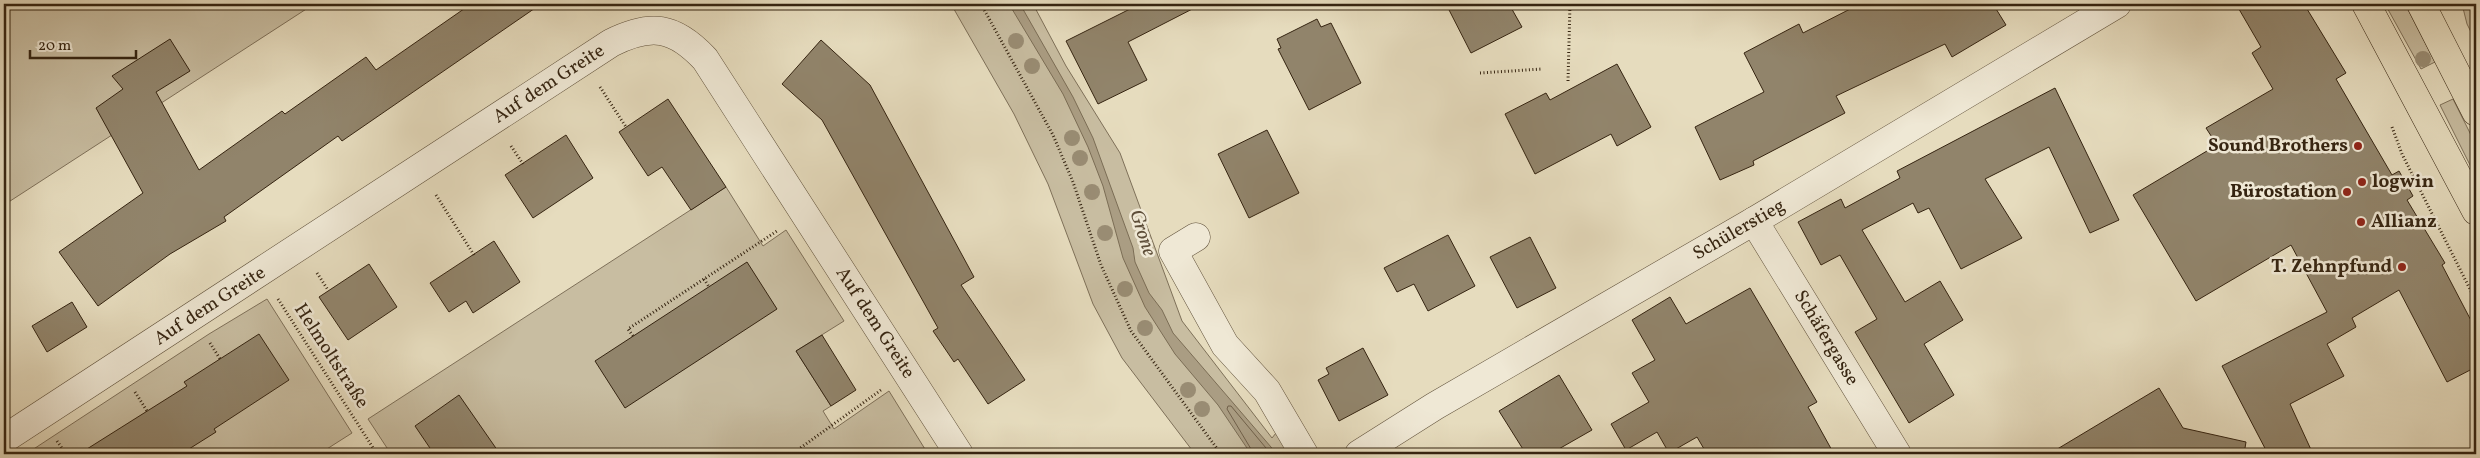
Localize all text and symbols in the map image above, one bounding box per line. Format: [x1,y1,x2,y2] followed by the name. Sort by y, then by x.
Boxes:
[30,28,136,60] scale bar
[38,36,71,57] text: 20 m
[488,38,610,130] street label: Auf dem Greite
[2208,133,2348,159] place label: Sound Brothers
[2352,140,2364,152] marker: Sound Brothers
[2372,169,2434,195] place label: logwin
[2356,176,2368,188] marker: logwin
[2230,179,2337,205] place label: Bürostation
[2341,186,2353,198] marker: Bürostation
[1688,193,1790,267] street label: Schülerstieg
[1121,206,1163,261] water label: Grone
[2371,209,2437,235] place label: Allianz
[2355,216,2367,228] marker: Allianz
[2271,254,2392,280] place label: T. Zehnpfund
[149,260,271,352] street label: Auf dem Greite
[2396,261,2408,273] marker: T. Zehnpfund
[829,262,921,384] street label: Auf dem Greite
[1787,285,1865,391] street label: Schäfergasse
[287,298,375,414] street label: Helmoltstraße

